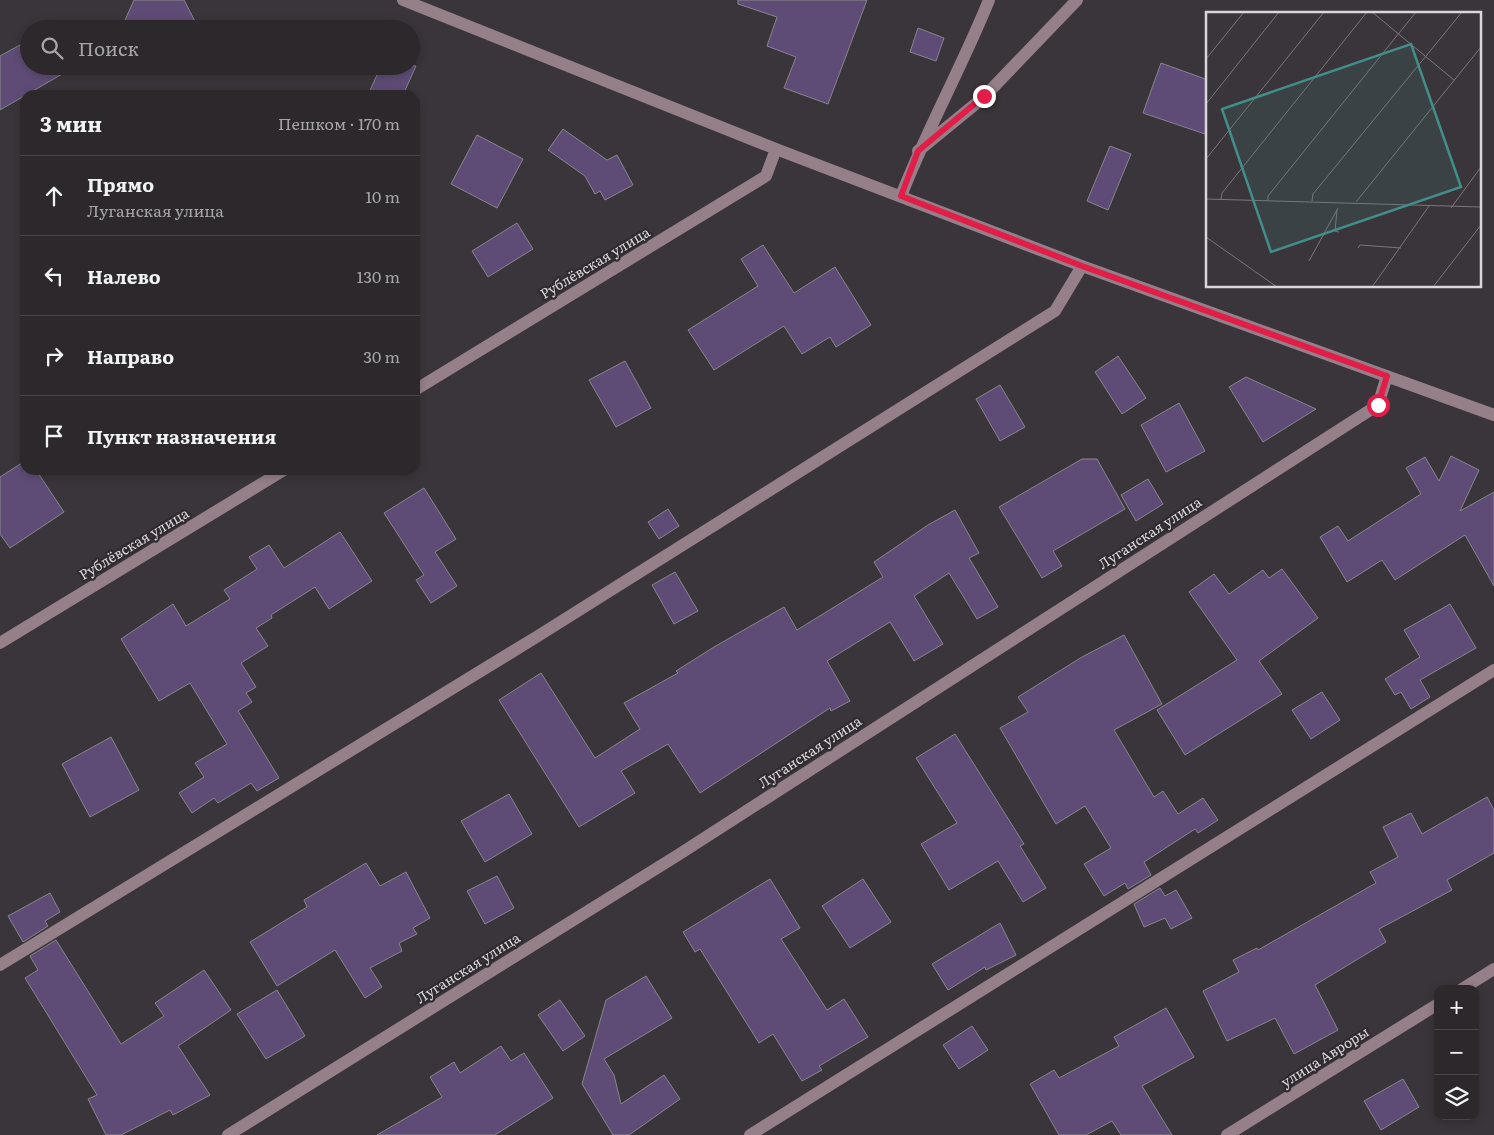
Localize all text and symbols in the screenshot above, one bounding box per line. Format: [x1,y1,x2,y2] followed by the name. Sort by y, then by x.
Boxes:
[1206,12,1482,288] inset map
[20,20,420,75] search box
[38,34,66,62] icon: search
[78,34,139,62] text: Поиск
[973,85,996,108] route end
[40,107,102,138] text: 3 мин
[278,111,400,135] text: Пешком · 170 m
[87,170,154,198] text: Прямо
[40,182,68,210] icon: ahead
[366,184,400,208] text: 10 m
[87,198,224,222] text: Луганская улица
[536,221,654,303] street label: Рублёвская улица
[40,262,68,290] icon: left
[87,262,161,290] text: Налево
[357,264,400,288] text: 130 m
[40,342,68,370] icon: right
[87,342,174,370] text: Направо
[363,344,400,368] text: 30 m
[1367,394,1390,417] route start
[40,422,68,450] icon: arrive
[87,422,276,450] text: Пункт назначения
[1094,491,1205,573] street label: Луганская улица
[75,502,193,584] street label: Рублёвская улица
[754,710,865,792] street label: Луганская улица
[411,927,524,1007] street label: Луганская улица
[1434,985,1479,1120] map controls
[1434,985,1479,1030] button: +
[1277,1021,1372,1091] street label: улица Авроры
[1434,1030,1479,1075] button: −
[1434,1075,1479,1120] button: layers

